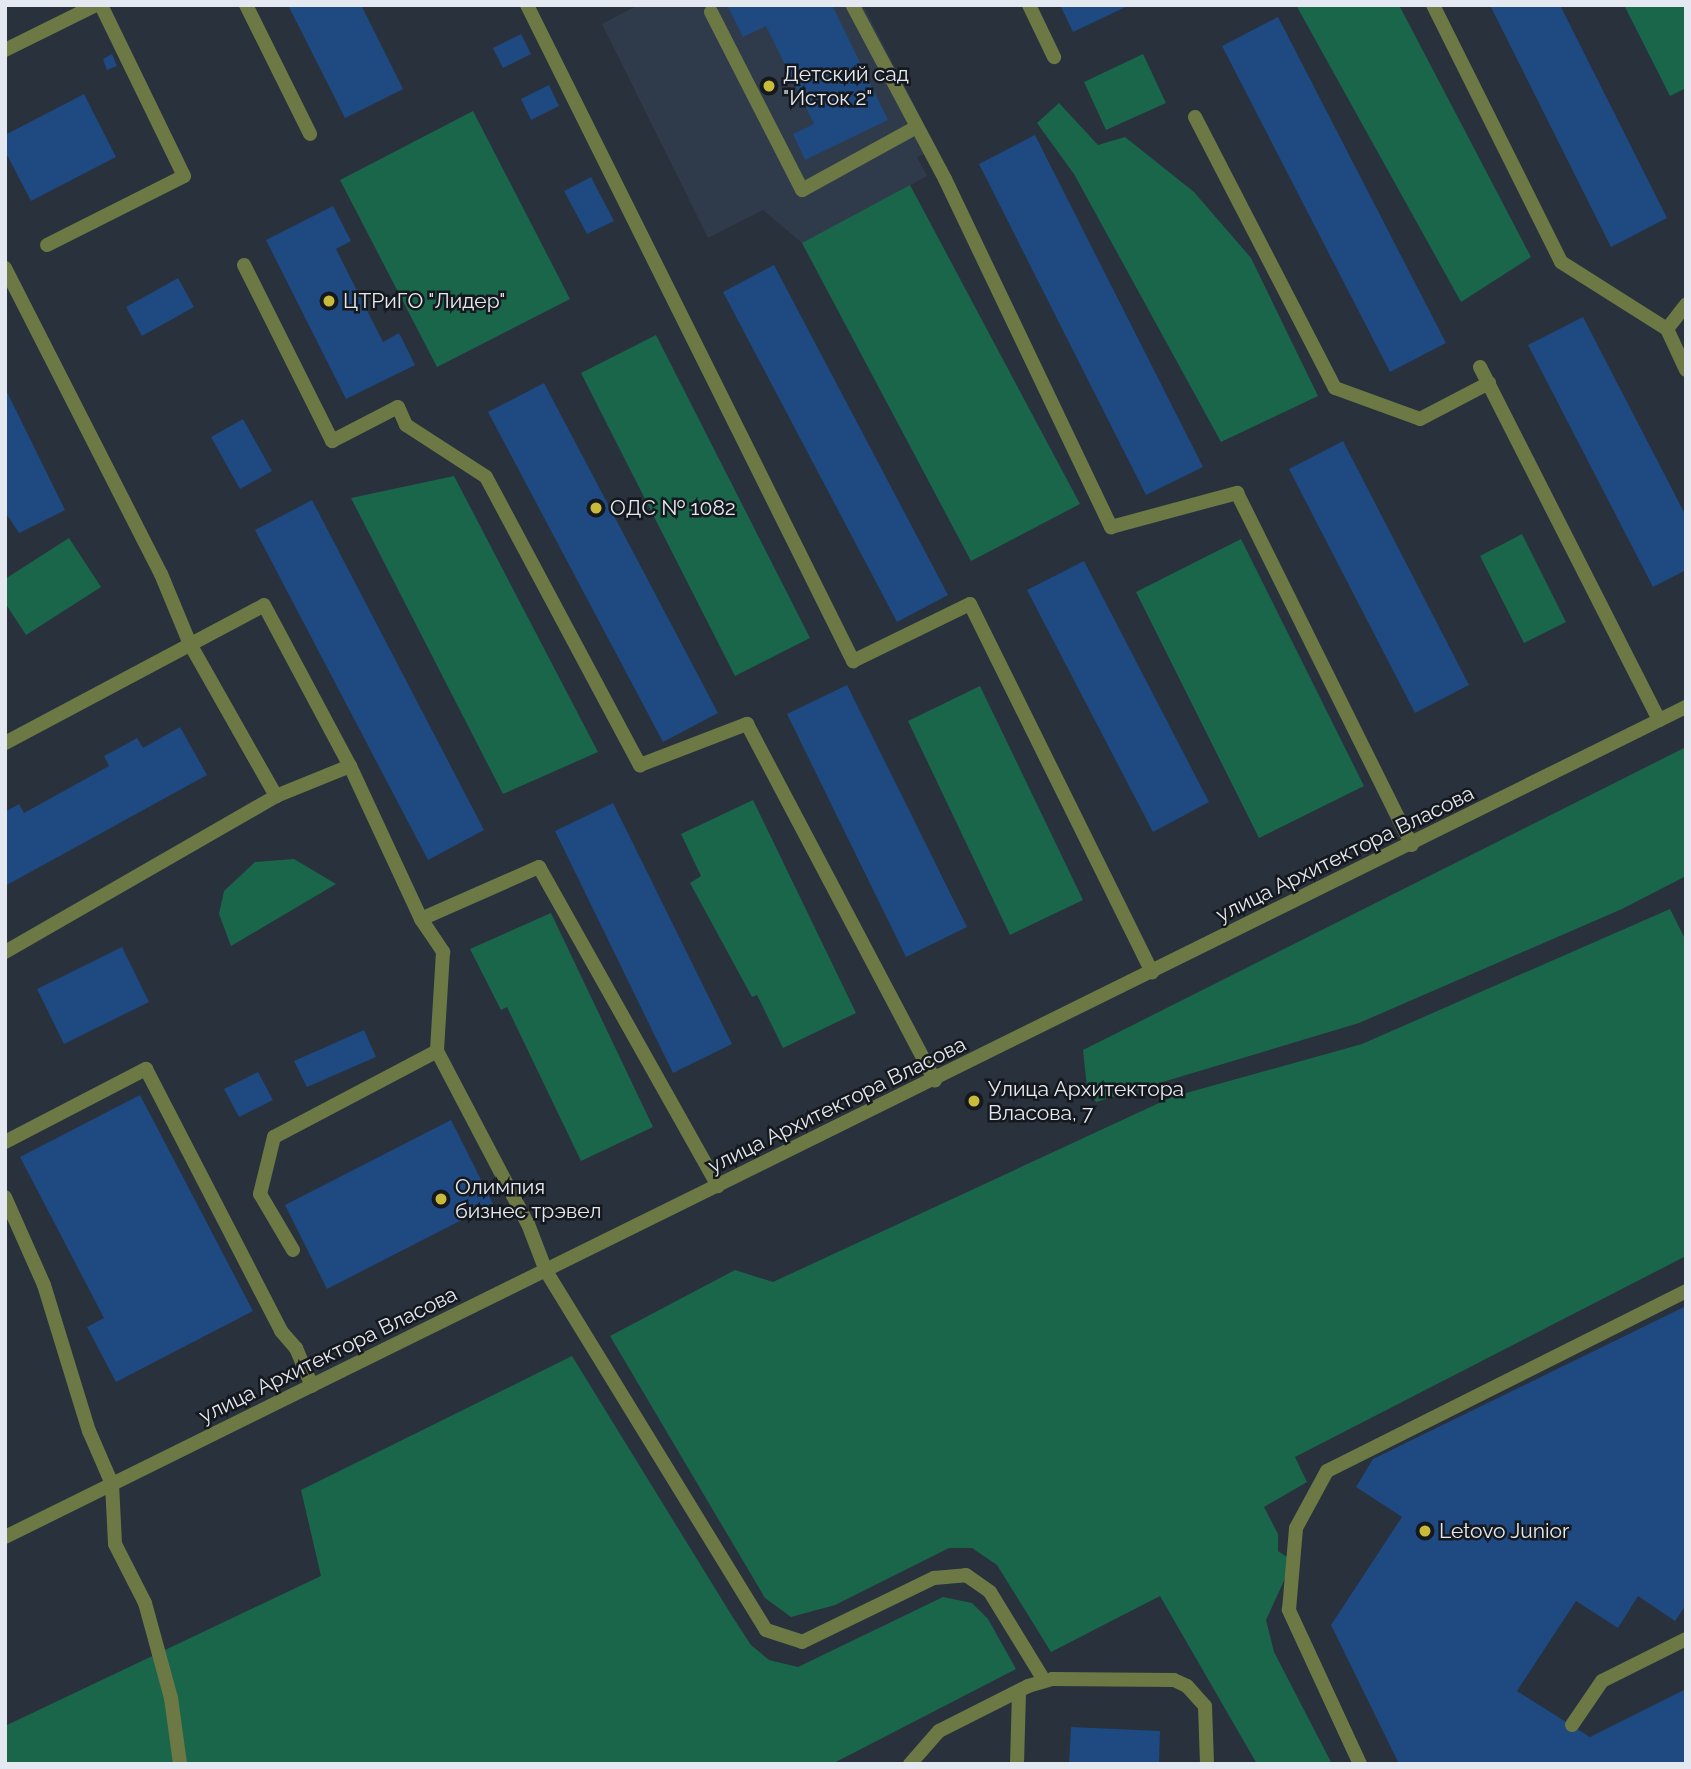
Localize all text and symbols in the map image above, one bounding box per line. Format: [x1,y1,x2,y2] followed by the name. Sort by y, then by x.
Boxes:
[783,61,909,111] place label: Детский сад "Исток 2"
[761,78,777,94] marker: Детский сад "Исток 2"
[343,288,506,314] place label: ЦТРиГО "Лидер"
[321,293,337,309] marker: ЦТРиГО "Лидер"
[610,495,736,521] place label: ОДС № 1082
[588,500,604,516] marker: ОДС № 1082
[1212,780,1478,928] street label: улица Архитектора Власова
[704,1031,970,1179] street label: улица Архитектора Власова
[988,1076,1185,1126] place label: Улица Архитектора Власова, 7
[966,1093,982,1109] marker: Улица Архитектора Власова, 7
[455,1174,602,1224] place label: Олимпия бизнес трэвел
[433,1191,449,1207] marker: Олимпия бизнес трэвел
[195,1281,461,1429] street label: улица Архитектора Власова
[1439,1518,1570,1544] place label: Letovo Junior
[1417,1523,1433,1539] marker: Letovo Junior

